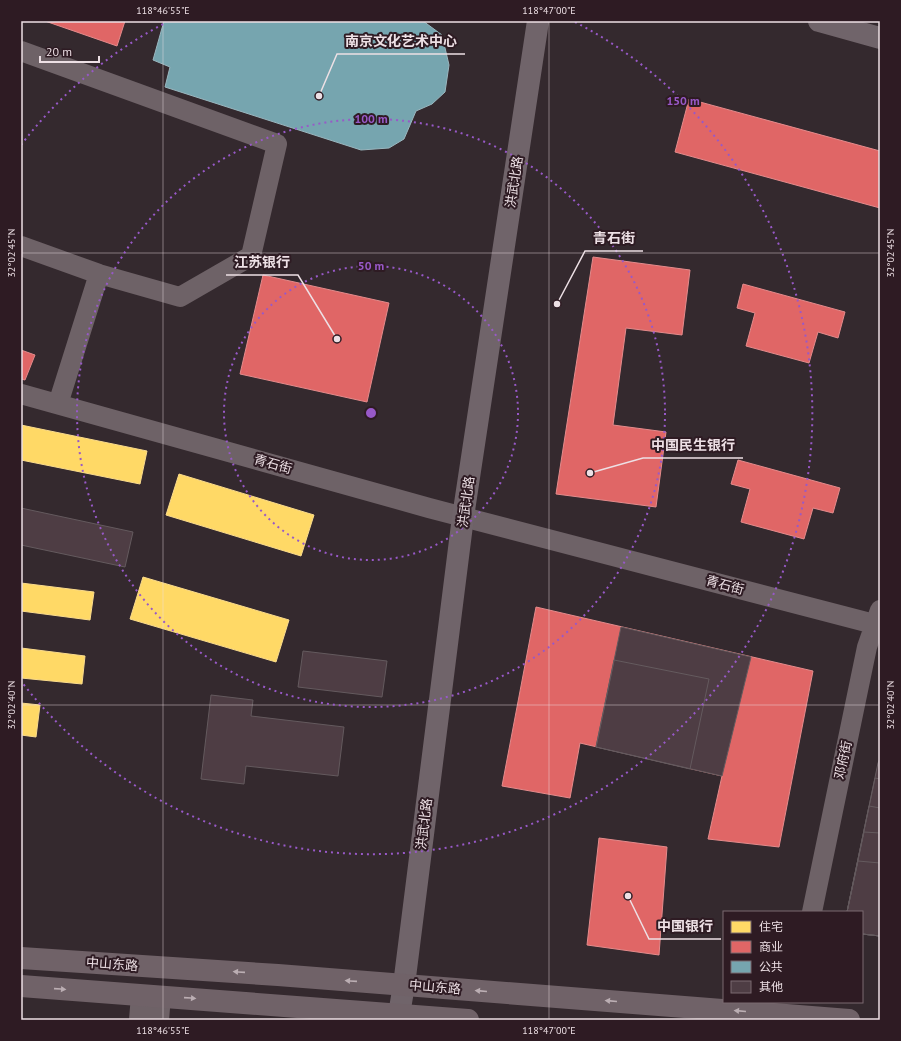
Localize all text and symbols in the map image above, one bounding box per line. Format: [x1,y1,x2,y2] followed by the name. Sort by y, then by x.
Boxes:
[136,4,190,17] text: 118°46'55"E
[522,4,576,17] text: 118°47'00"E
[337,28,465,54] callout: 南京文化艺术中心
[345,32,457,50] text: 南京文化艺术中心
[40,38,99,64] scale bar
[46,44,72,59] text: 20 m
[666,93,700,108] text: 150 m
[354,111,388,126] text: 100 m
[502,155,526,209] street label: 洪武北路
[585,225,643,251] callout: 青石街
[5,228,18,278] text: 32°02'45"N
[884,228,897,278] text: 32°02'45"N
[593,229,635,247] text: 青石街
[226,249,298,275] callout: 江苏银行
[234,253,290,271] text: 江苏银行
[358,258,384,273] text: 50 m
[364,406,378,420] centre of rings
[643,432,743,458] callout: 中国民生银行
[651,436,735,454] text: 中国民生银行
[252,450,294,478] street label: 青石街
[454,475,478,529] street label: 洪武北路
[704,572,746,598] street label: 青石街
[5,680,18,730] text: 32°02'40"N
[884,680,897,730] text: 32°02'40"N
[831,739,855,781] street label: 邓府街
[412,797,436,851] street label: 洪武北路
[723,911,863,1003] legend
[649,913,721,939] callout: 中国银行
[657,917,713,935] text: 中国银行
[759,919,783,934] text: 住宅
[759,939,783,954] text: 商业
[85,954,139,974] street label: 中山东路
[759,959,783,974] text: 公共
[233,969,245,976] one-way arrow
[408,976,462,998] street label: 中山东路
[345,977,357,984] one-way arrow
[759,979,783,994] text: 其他
[54,985,66,992] one-way arrow
[475,987,487,994] one-way arrow
[184,995,196,1002] one-way arrow
[605,998,617,1005] one-way arrow
[734,1008,746,1015] one-way arrow
[136,1024,190,1037] text: 118°46'55"E
[522,1024,576,1037] text: 118°47'00"E

